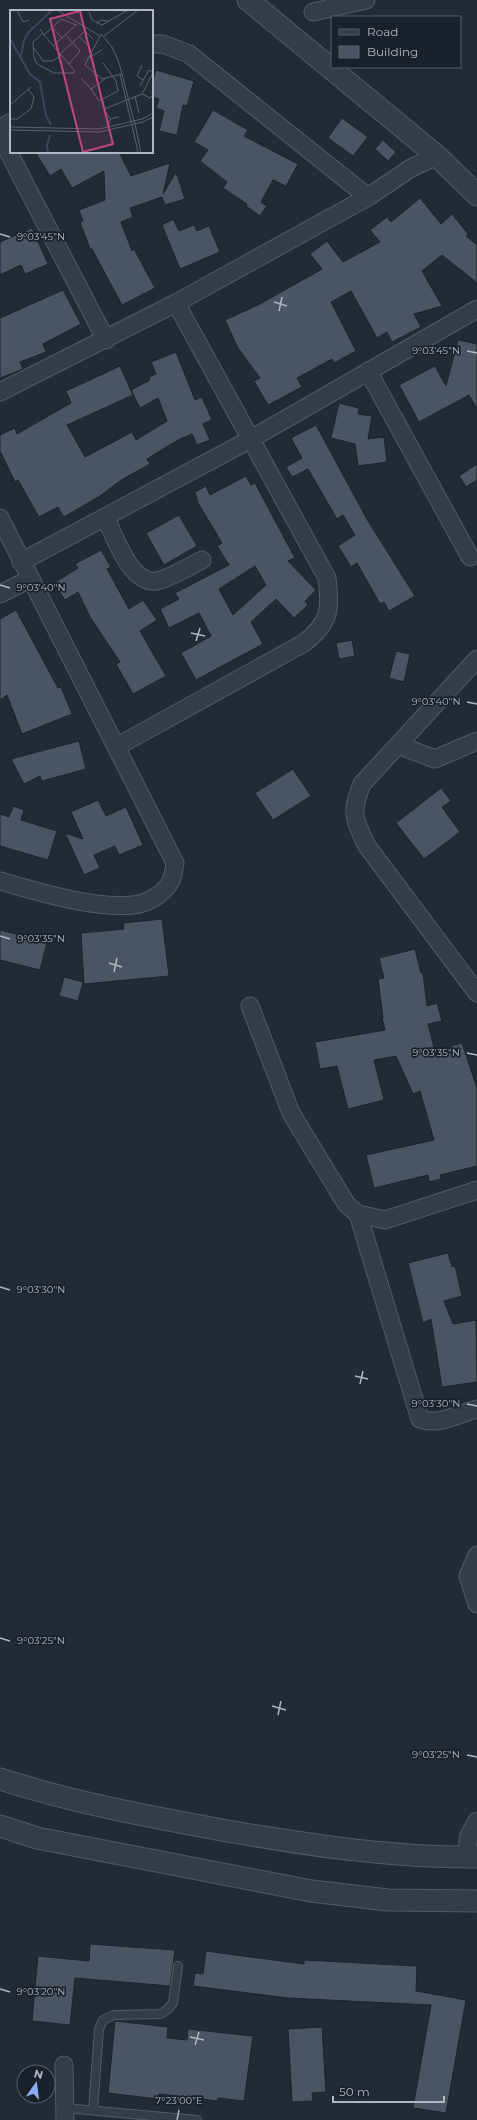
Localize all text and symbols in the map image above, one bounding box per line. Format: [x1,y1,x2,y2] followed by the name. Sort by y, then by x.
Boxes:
[10,10,153,153] inset map
[331,16,461,68] legend
[367,24,398,39] text: Road
[367,44,418,59] text: Building
[17,230,65,243] text: 9°03'45"N
[412,344,460,357] text: 9°03'45"N
[16,581,66,594] text: 9°03'40"N
[411,695,461,708] text: 9°03'40"N
[17,932,65,945] text: 9°03'35"N
[412,1046,460,1059] text: 9°03'35"N
[17,1283,65,1296] text: 9°03'30"N
[412,1397,460,1410] text: 9°03'30"N
[17,1634,65,1647] text: 9°03'25"N
[412,1748,460,1761] text: 9°03'25"N
[17,1985,65,1998] text: 9°03'20"N
[16,2064,56,2104] north arrow
[32,2066,44,2082] text: N
[333,2078,444,2104] scale bar
[339,2084,370,2099] text: 50 m
[155,2094,203,2107] text: 7°23'00"E

